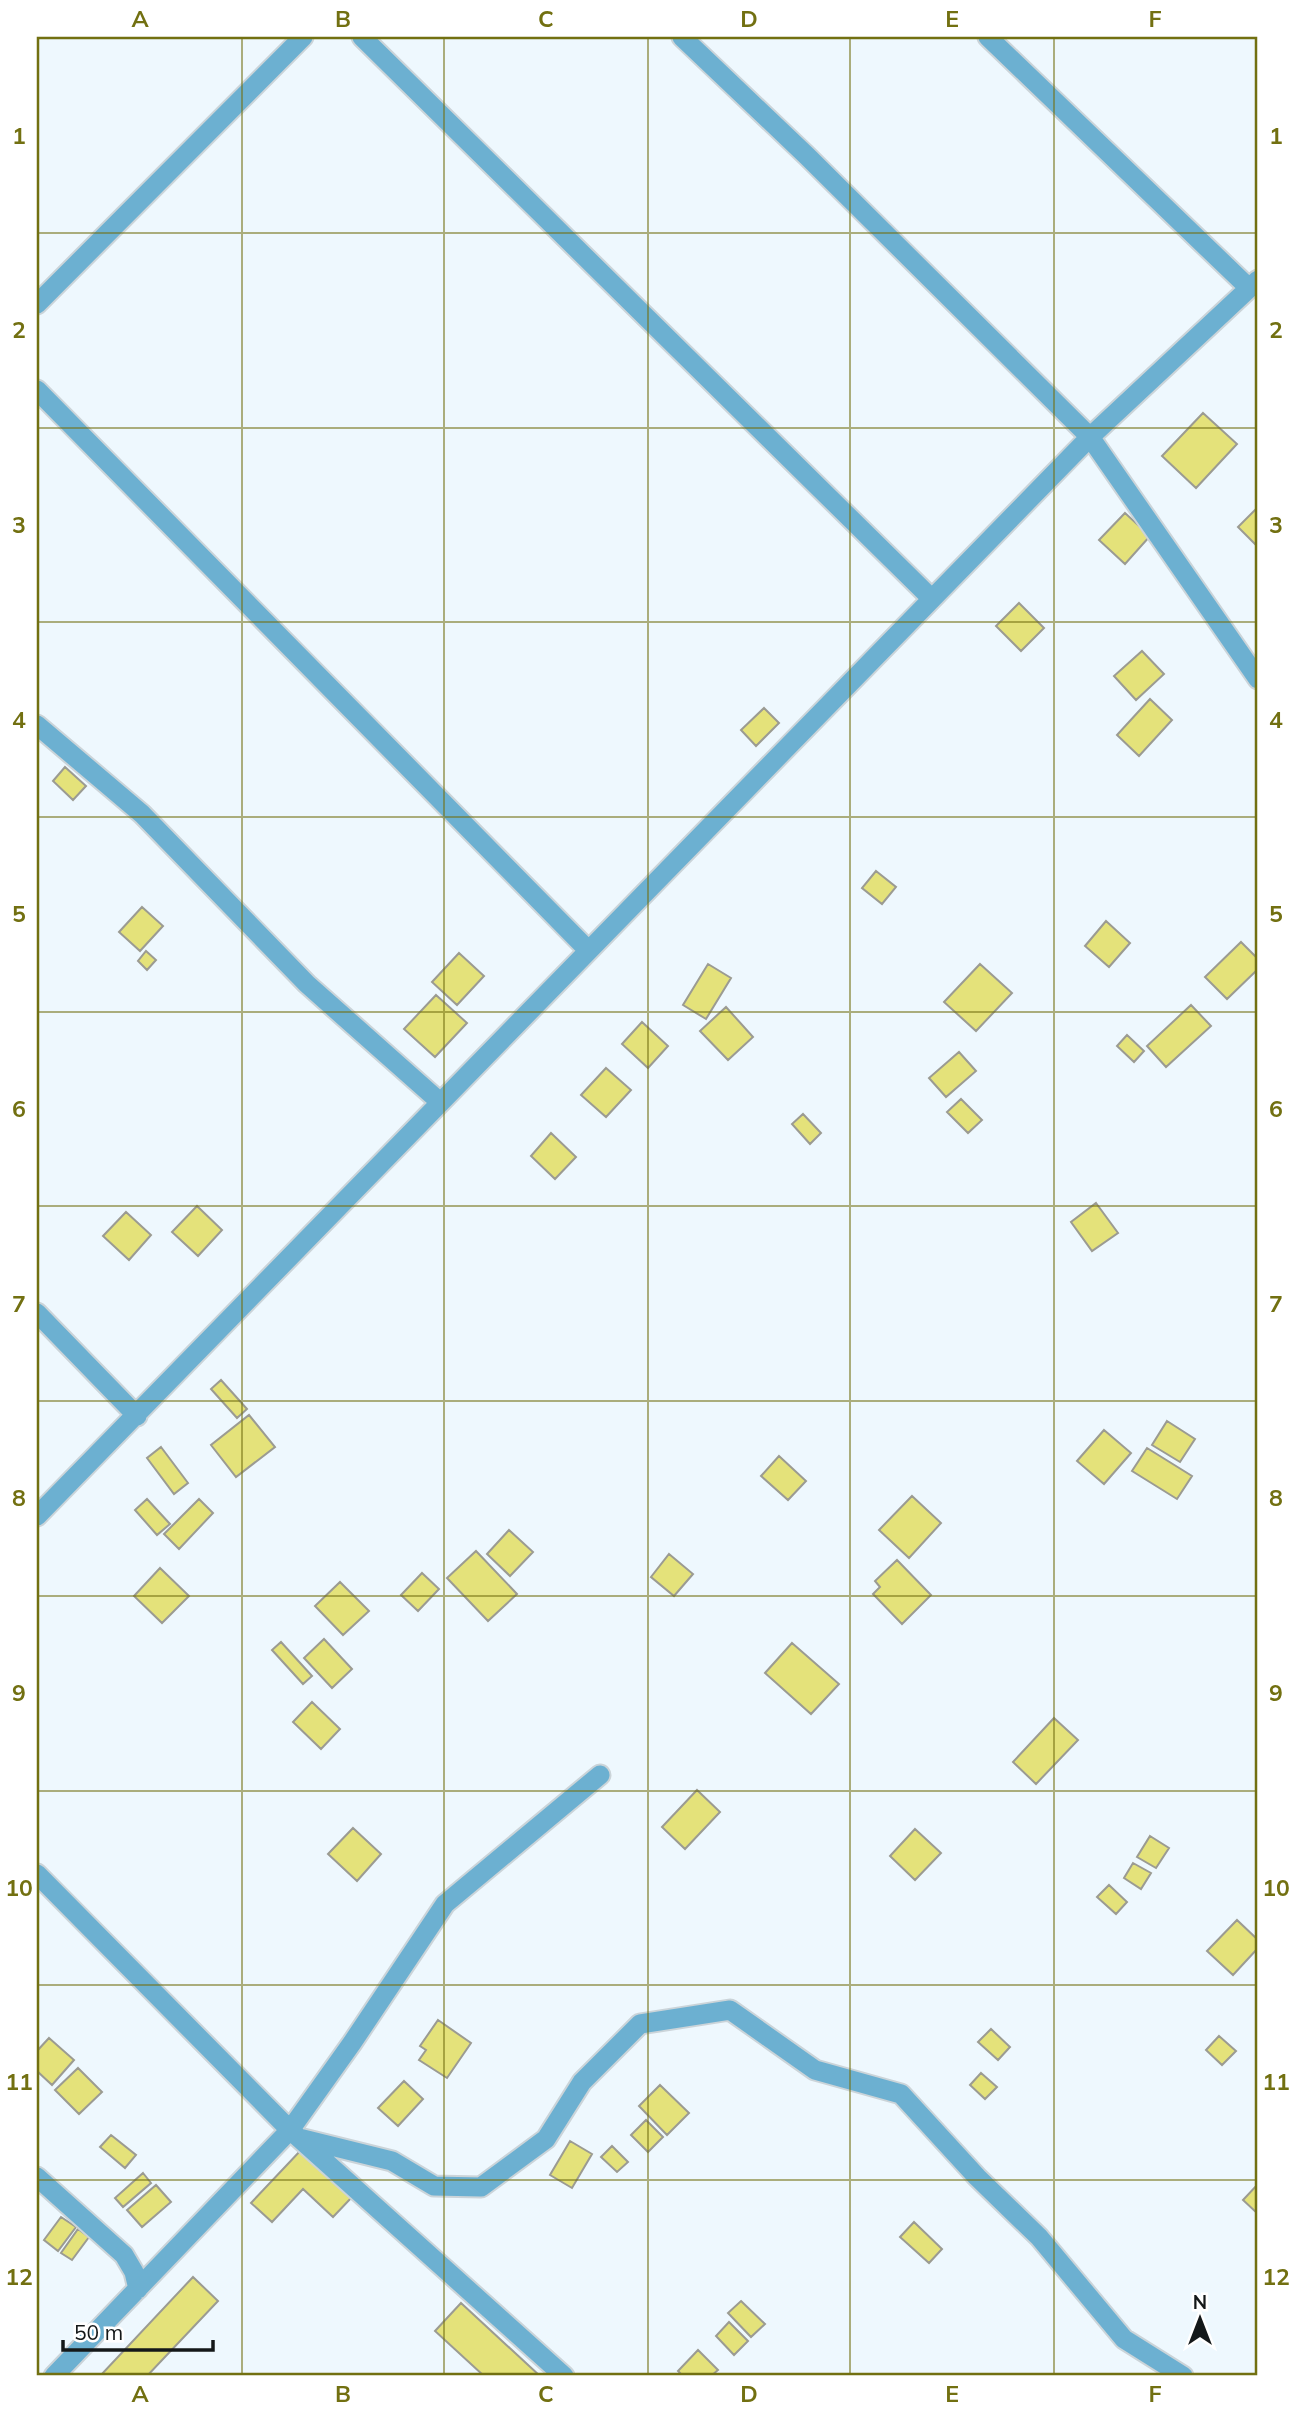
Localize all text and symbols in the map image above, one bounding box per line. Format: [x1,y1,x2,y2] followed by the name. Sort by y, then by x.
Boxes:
[131,4,149,33] text: A
[335,4,351,33] text: B
[538,4,554,33] text: C
[740,4,758,33] text: D
[945,4,959,33] text: E
[1148,4,1162,33] text: F
[12,121,26,150] text: 1
[1269,121,1283,150] text: 1
[12,315,26,344] text: 2
[1269,315,1283,344] text: 2
[12,510,26,539] text: 3
[1269,510,1283,539] text: 3
[12,705,26,734] text: 4
[1269,705,1283,734] text: 4
[12,899,26,928] text: 5
[1269,899,1283,928] text: 5
[12,1094,26,1123] text: 6
[1269,1094,1283,1123] text: 6
[12,1289,26,1318] text: 7
[1269,1289,1283,1318] text: 7
[12,1483,26,1512] text: 8
[1269,1483,1283,1512] text: 8
[12,1678,26,1707] text: 9
[1269,1678,1283,1707] text: 9
[5,1873,33,1902] text: 10
[1262,1873,1290,1902] text: 10
[5,2067,33,2096] text: 11
[1262,2067,1290,2096] text: 11
[5,2262,33,2291] text: 12
[1262,2262,1290,2291] text: 12
[1166,2284,1236,2354] north arrow
[1193,2290,1207,2314] text: N
[63,2308,214,2352] scale bar
[74,2319,123,2345] text: 50 m
[131,2379,149,2408] text: A
[335,2379,351,2408] text: B
[538,2379,554,2408] text: C
[740,2379,758,2408] text: D
[945,2379,959,2408] text: E
[1148,2379,1162,2408] text: F

